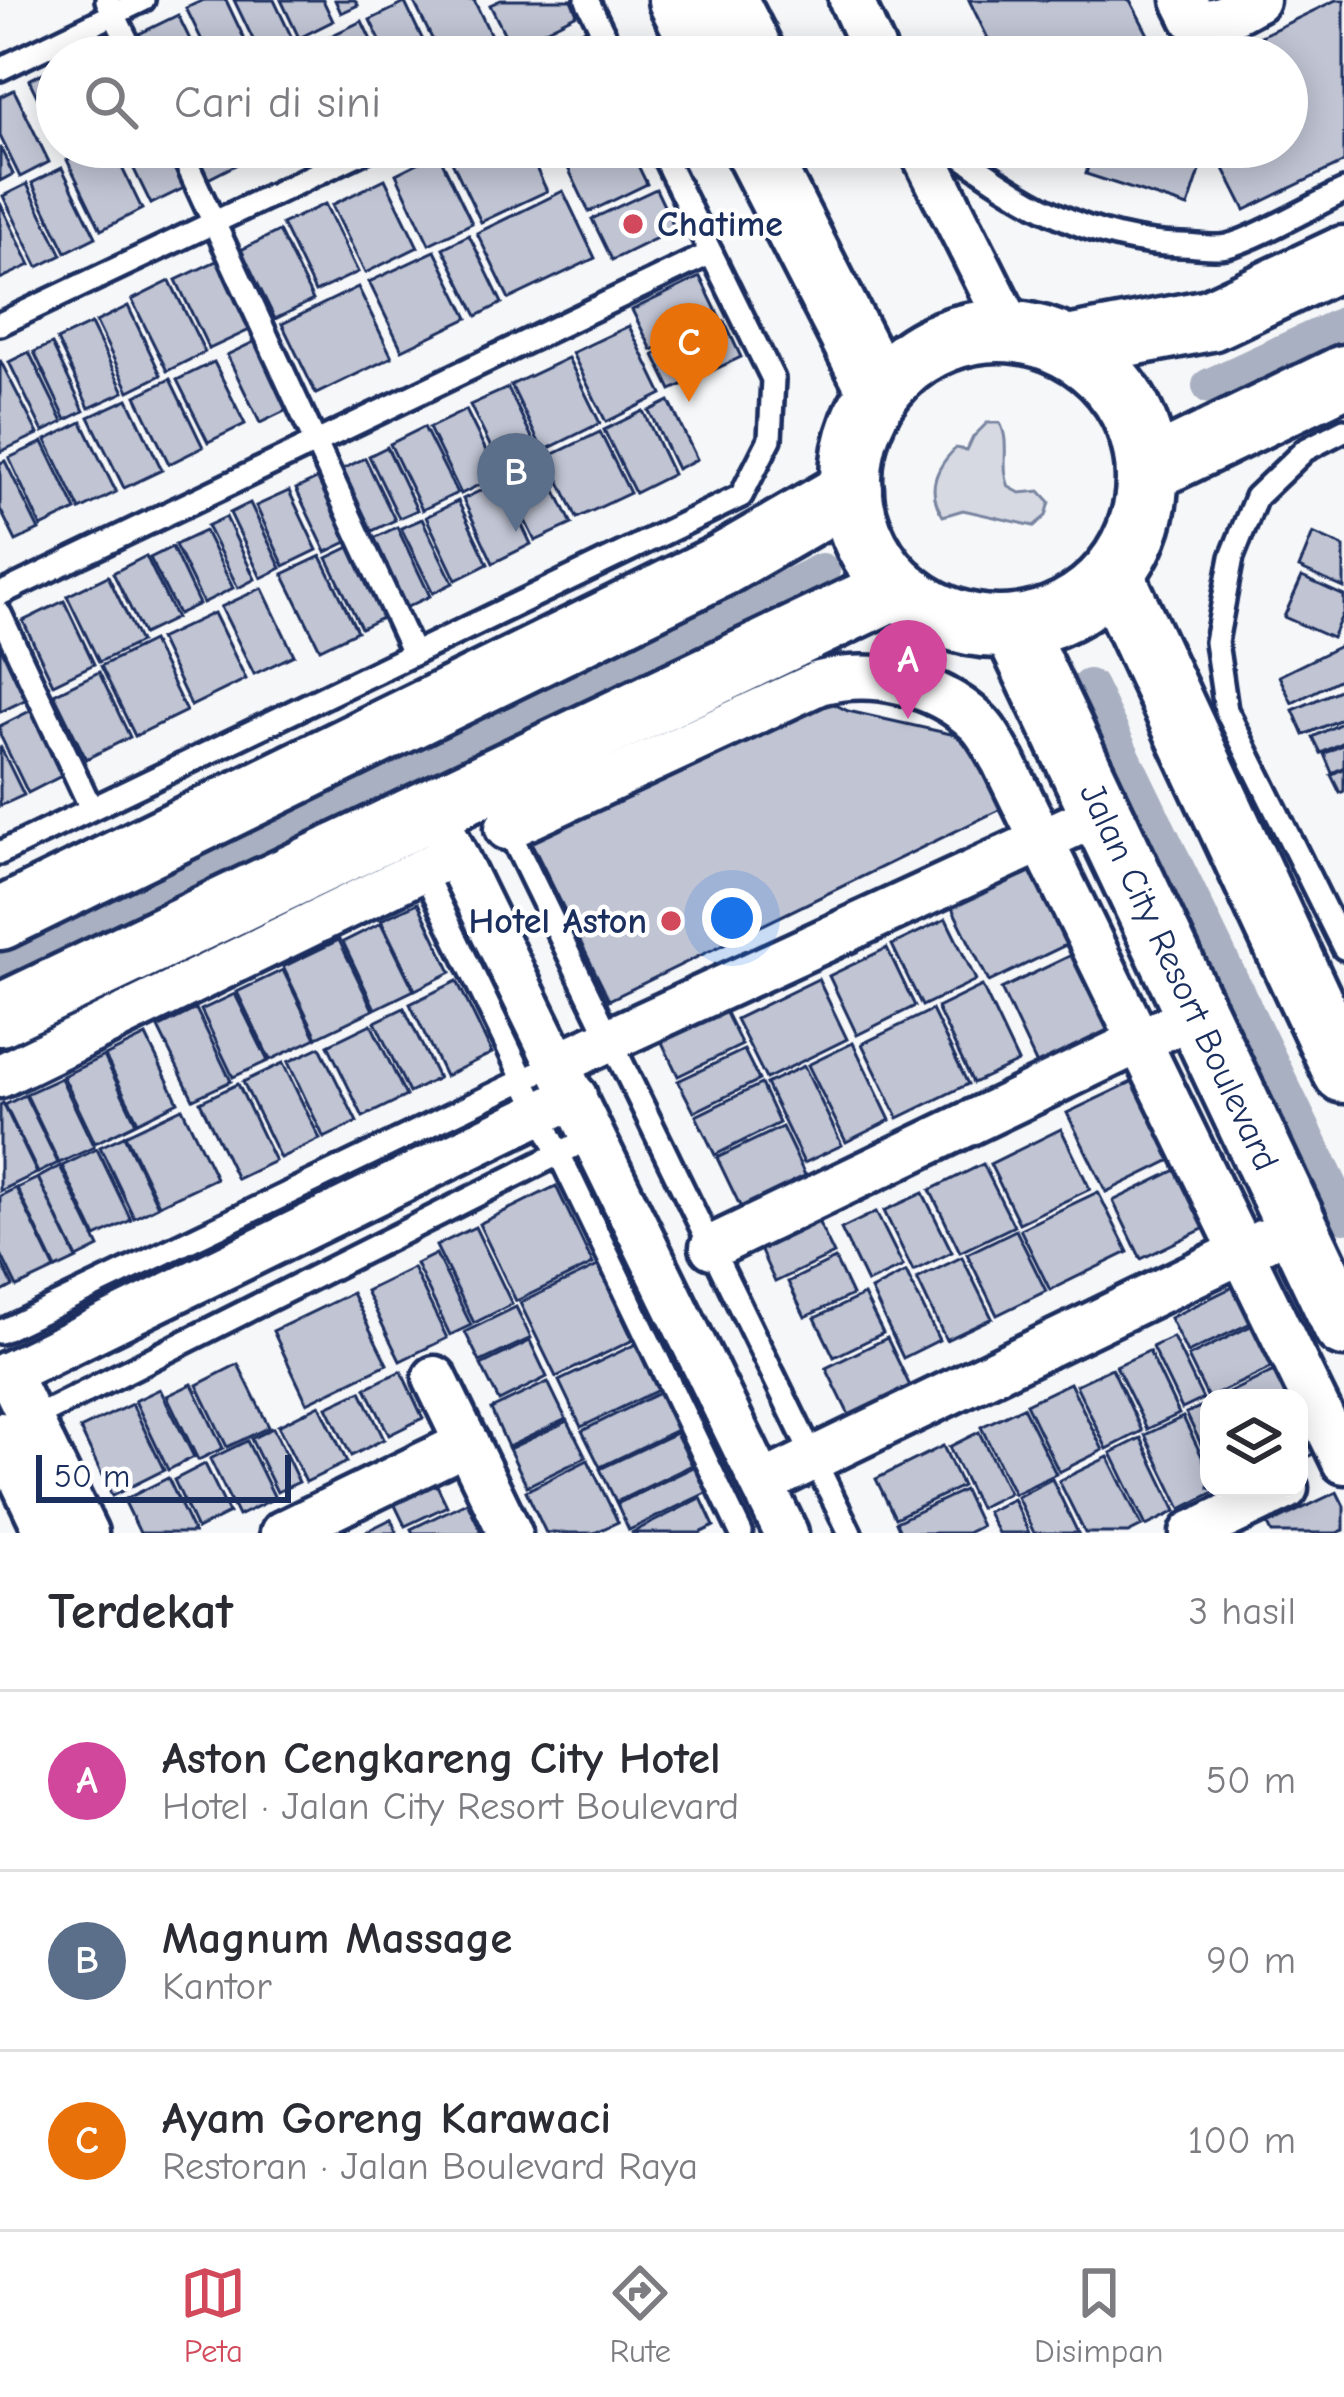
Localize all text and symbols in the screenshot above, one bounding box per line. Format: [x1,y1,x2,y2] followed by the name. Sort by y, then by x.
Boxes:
[36,36,1308,168] search box
[78,69,144,135] icon: search
[174,76,381,128] text: Cari di sini
[657,204,783,245] place label: Chatime
[620,211,646,237] marker: Chatime
[650,303,728,402] pin: C
[477,433,555,532] pin: B
[869,620,947,719] pin: A
[1071,777,1287,1177] street label: Jalan City Resort Boulevard
[702,888,762,948] your location
[469,901,647,942] place label: Hotel Aston
[658,908,684,934] marker: Hotel Aston
[1200,1389,1308,1497] map controls
[1200,1389,1308,1497] button: layers
[36,1449,291,1502] scale bar
[54,1457,130,1495] text: 50 m
[48,1582,233,1641] text: Terdekat
[1189,1589,1296,1634] text: 3 hasil
[162,1732,721,1784] text: Aston Cengkareng City Hotel
[76,1758,98,1803] text: A
[1206,1758,1296,1803] text: 50 m
[162,1784,739,1829] text: Hotel · Jalan City Resort Boulevard
[162,1912,512,1964] text: Magnum Massage
[75,1938,99,1983] text: B
[1206,1938,1296,1983] text: 90 m
[162,1964,272,2009] text: Kantor
[162,2092,611,2144] text: Ayam Goreng Karawaci
[75,2118,99,2163] text: C
[1188,2118,1296,2163] text: 100 m
[162,2144,698,2189] text: Restoran · Jalan Boulevard Raya
[180,2260,246,2370] tab: Peta
[607,2260,673,2370] tab: Rute
[1034,2260,1164,2370] tab: Disimpan

